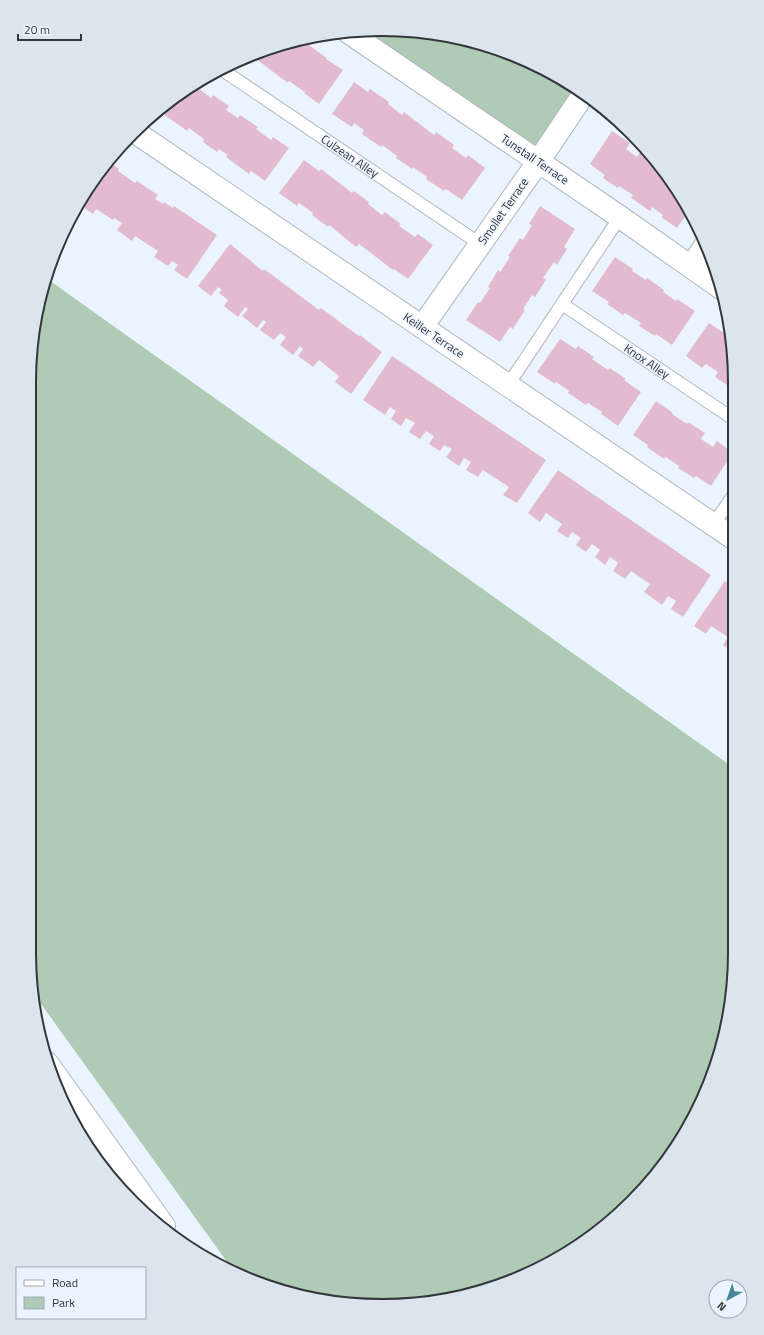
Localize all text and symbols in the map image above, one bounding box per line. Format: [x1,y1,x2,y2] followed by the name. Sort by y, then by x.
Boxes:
[18,16,81,42] scale bar
[24,20,50,39] text: 20 m
[497,129,573,189] street label: Tunstall Terrace
[317,130,383,183] street label: Culzean Alley
[473,174,533,248] street label: Smollet Terrace
[399,307,469,363] street label: Keiller Terrace
[620,339,674,384] street label: Knox Alley
[16,1267,146,1319] legend
[52,1273,78,1292] text: Road
[708,1279,748,1319] north arrow
[52,1293,75,1312] text: Park
[714,1298,730,1315] text: N

